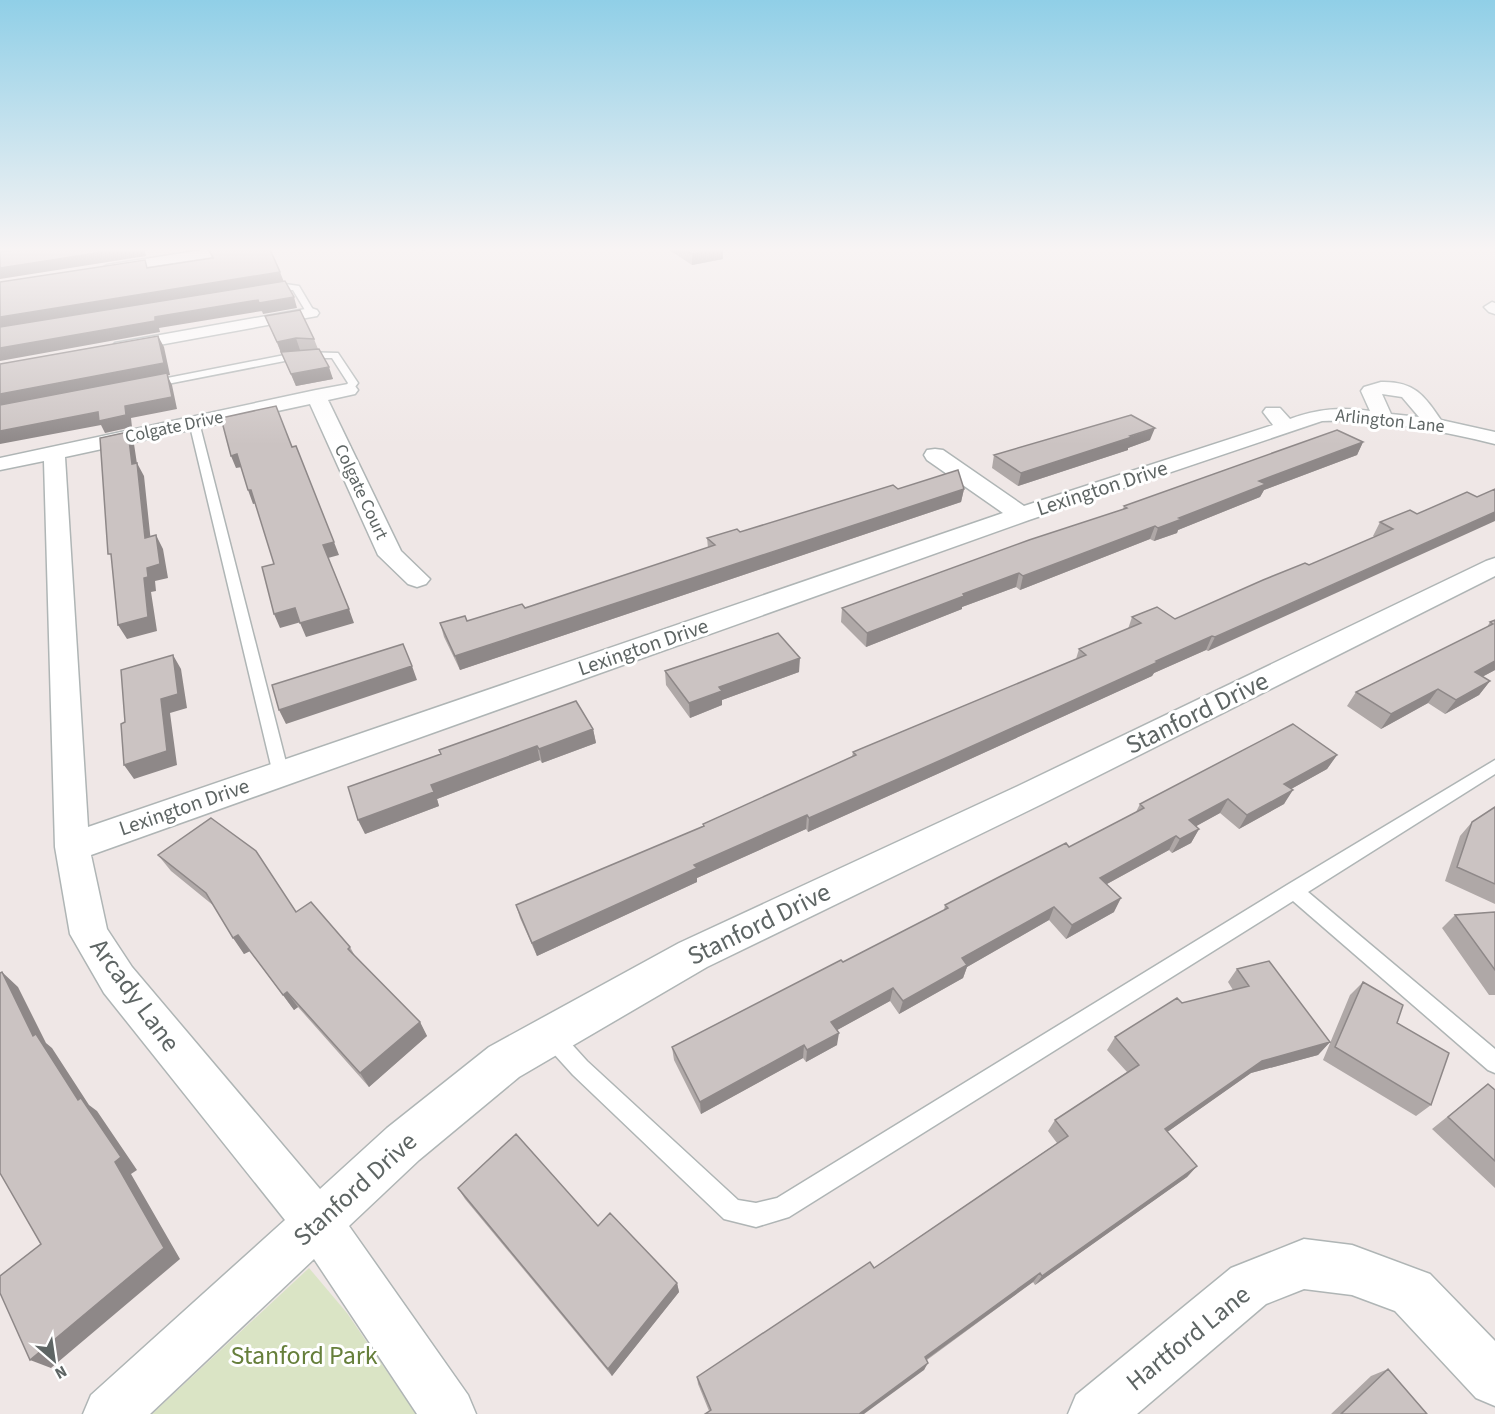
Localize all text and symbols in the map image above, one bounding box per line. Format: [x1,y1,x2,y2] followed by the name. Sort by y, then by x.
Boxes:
[1334,403,1446,439] street label: Arlington Lane
[123,404,225,450] street label: Colgate Drive
[328,440,394,544] street label: Colgate Court
[1033,453,1171,523] street label: Lexington Drive
[574,611,712,683] street label: Lexington Drive
[1119,662,1275,764] street label: Stanford Drive
[115,771,253,843] street label: Lexington Drive
[681,873,837,975] street label: Stanford Drive
[81,931,189,1059] street label: Arcady Lane
[285,1123,425,1255] street label: Stanford Drive
[1118,1276,1258,1400] street label: Hartford Lane
[24,1330,84,1390] north arrow
[230,1337,378,1374] park label: Stanford Park
[51,1360,71,1384] text: N

